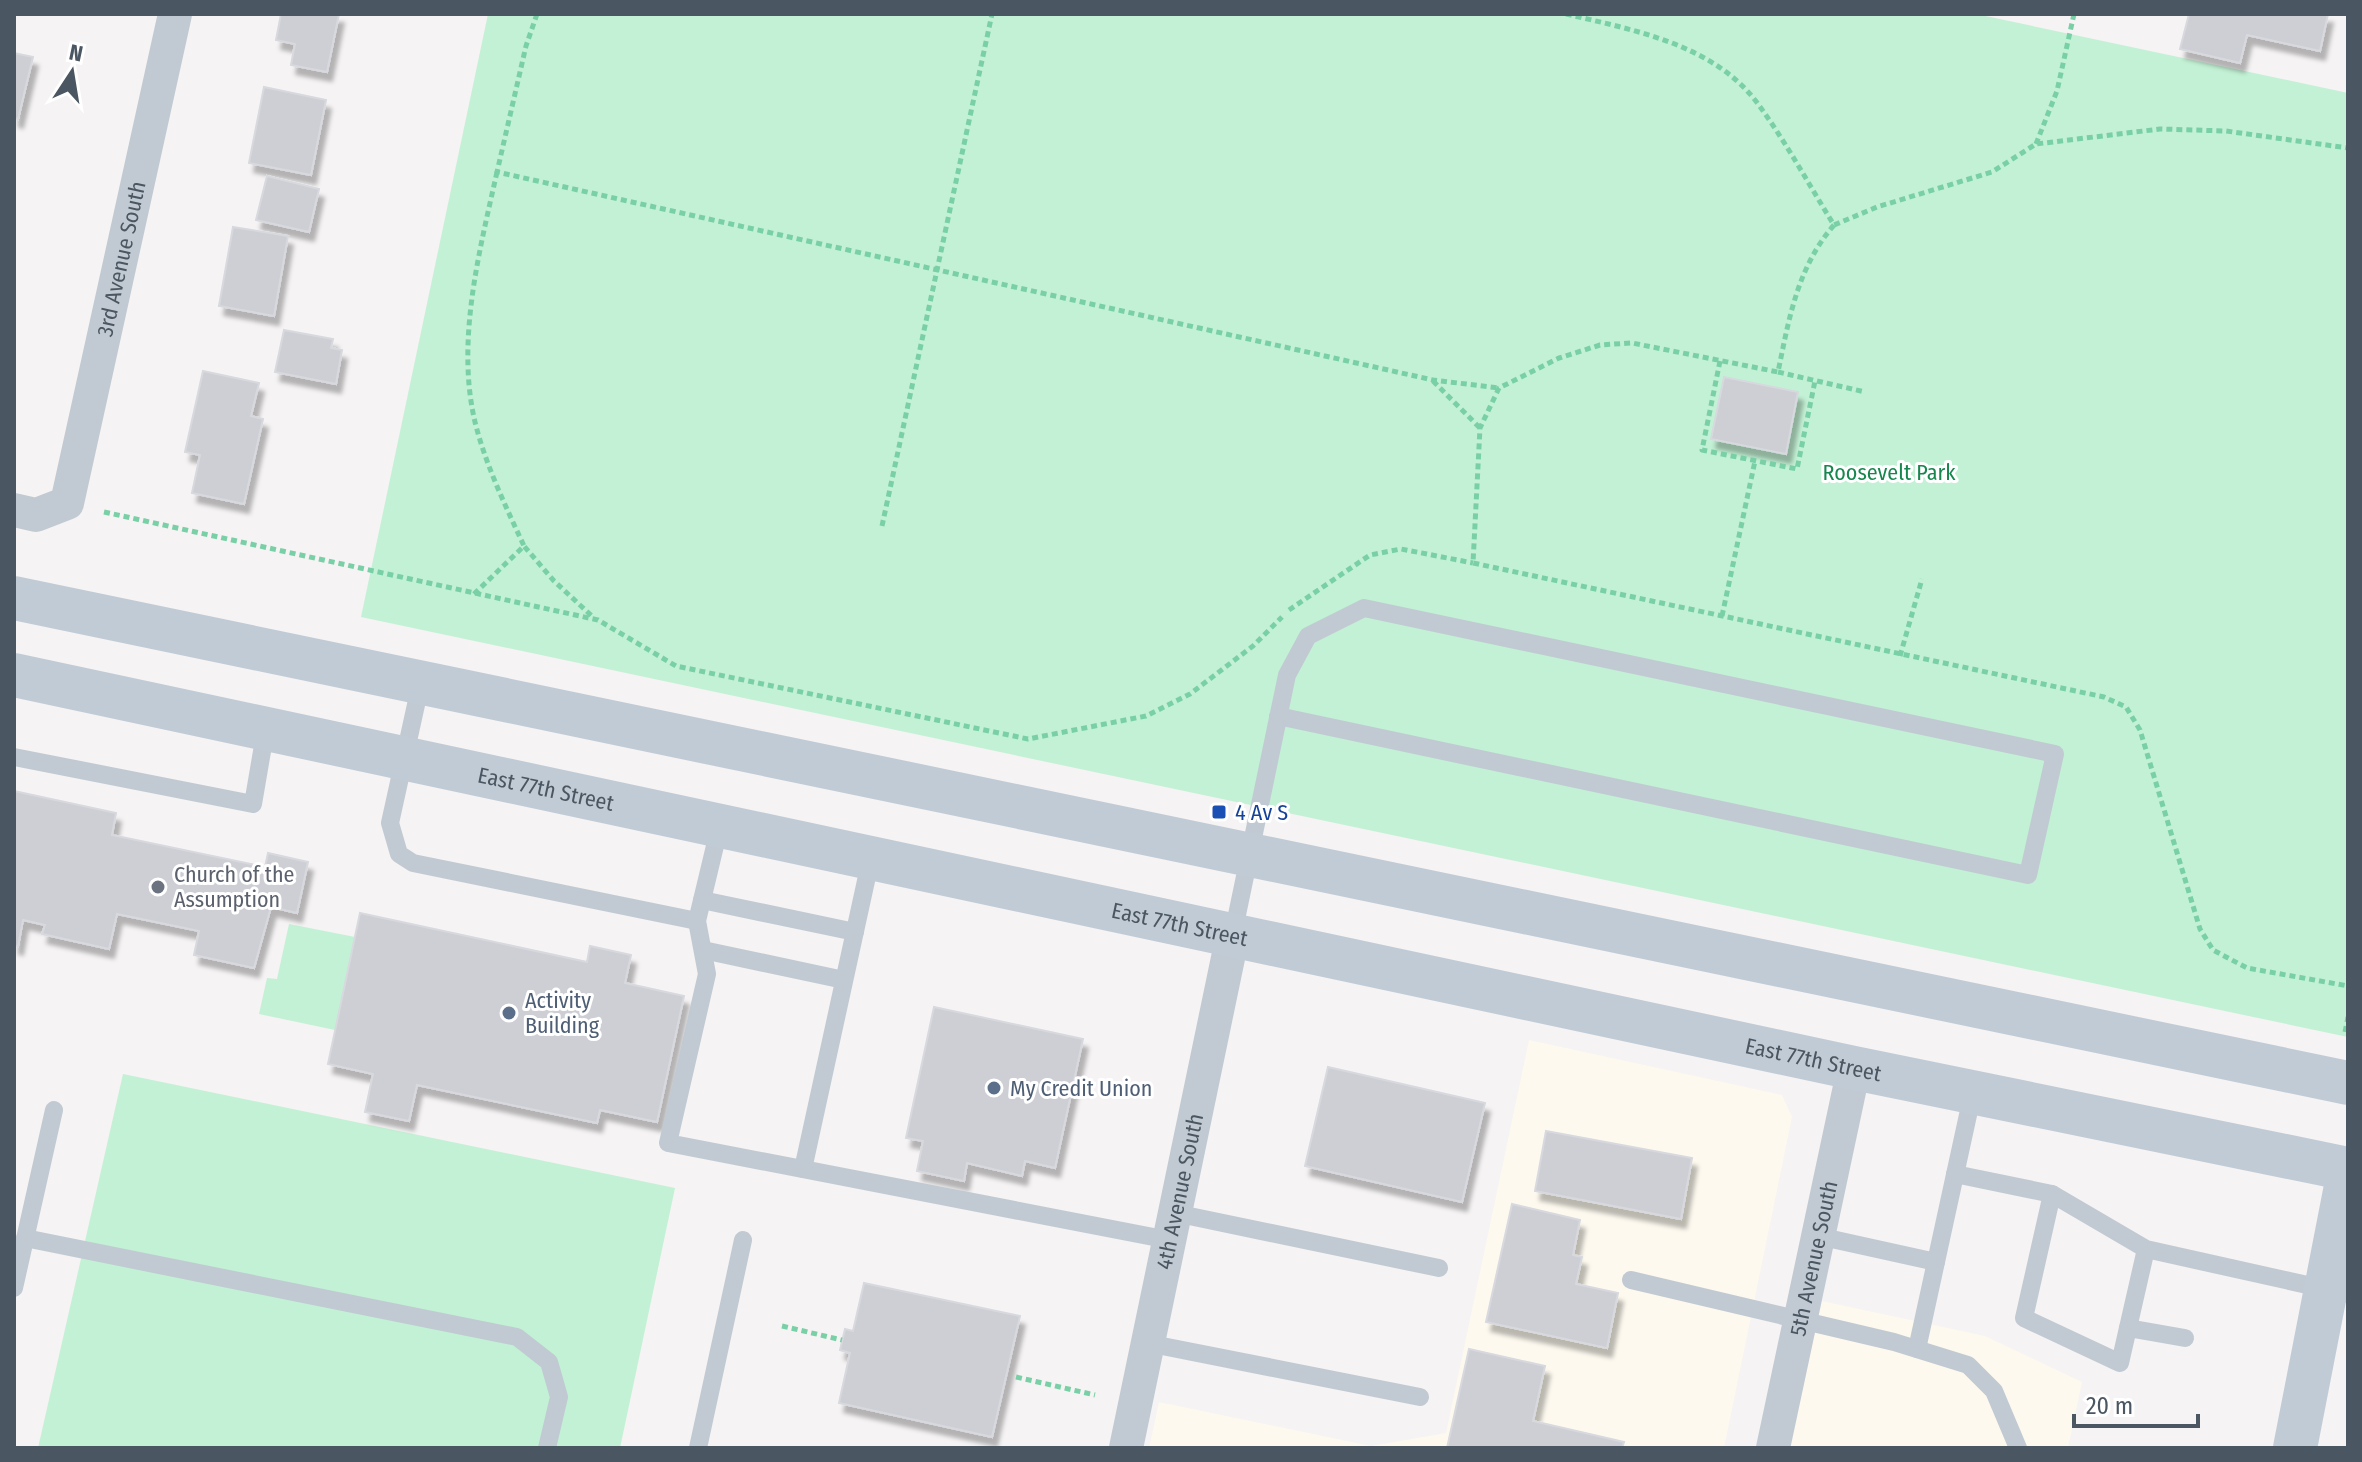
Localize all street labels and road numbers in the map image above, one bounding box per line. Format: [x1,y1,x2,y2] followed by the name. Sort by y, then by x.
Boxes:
[91,179,151,339] street label: 3rd Avenue South
[475,761,617,816] street label: East 77th Street
[1109,896,1251,952] street label: East 77th Street
[1743,1032,1885,1087] street label: East 77th Street
[1150,1111,1209,1272] street label: 4th Avenue South
[1784,1178,1843,1338] street label: 5th Avenue South

